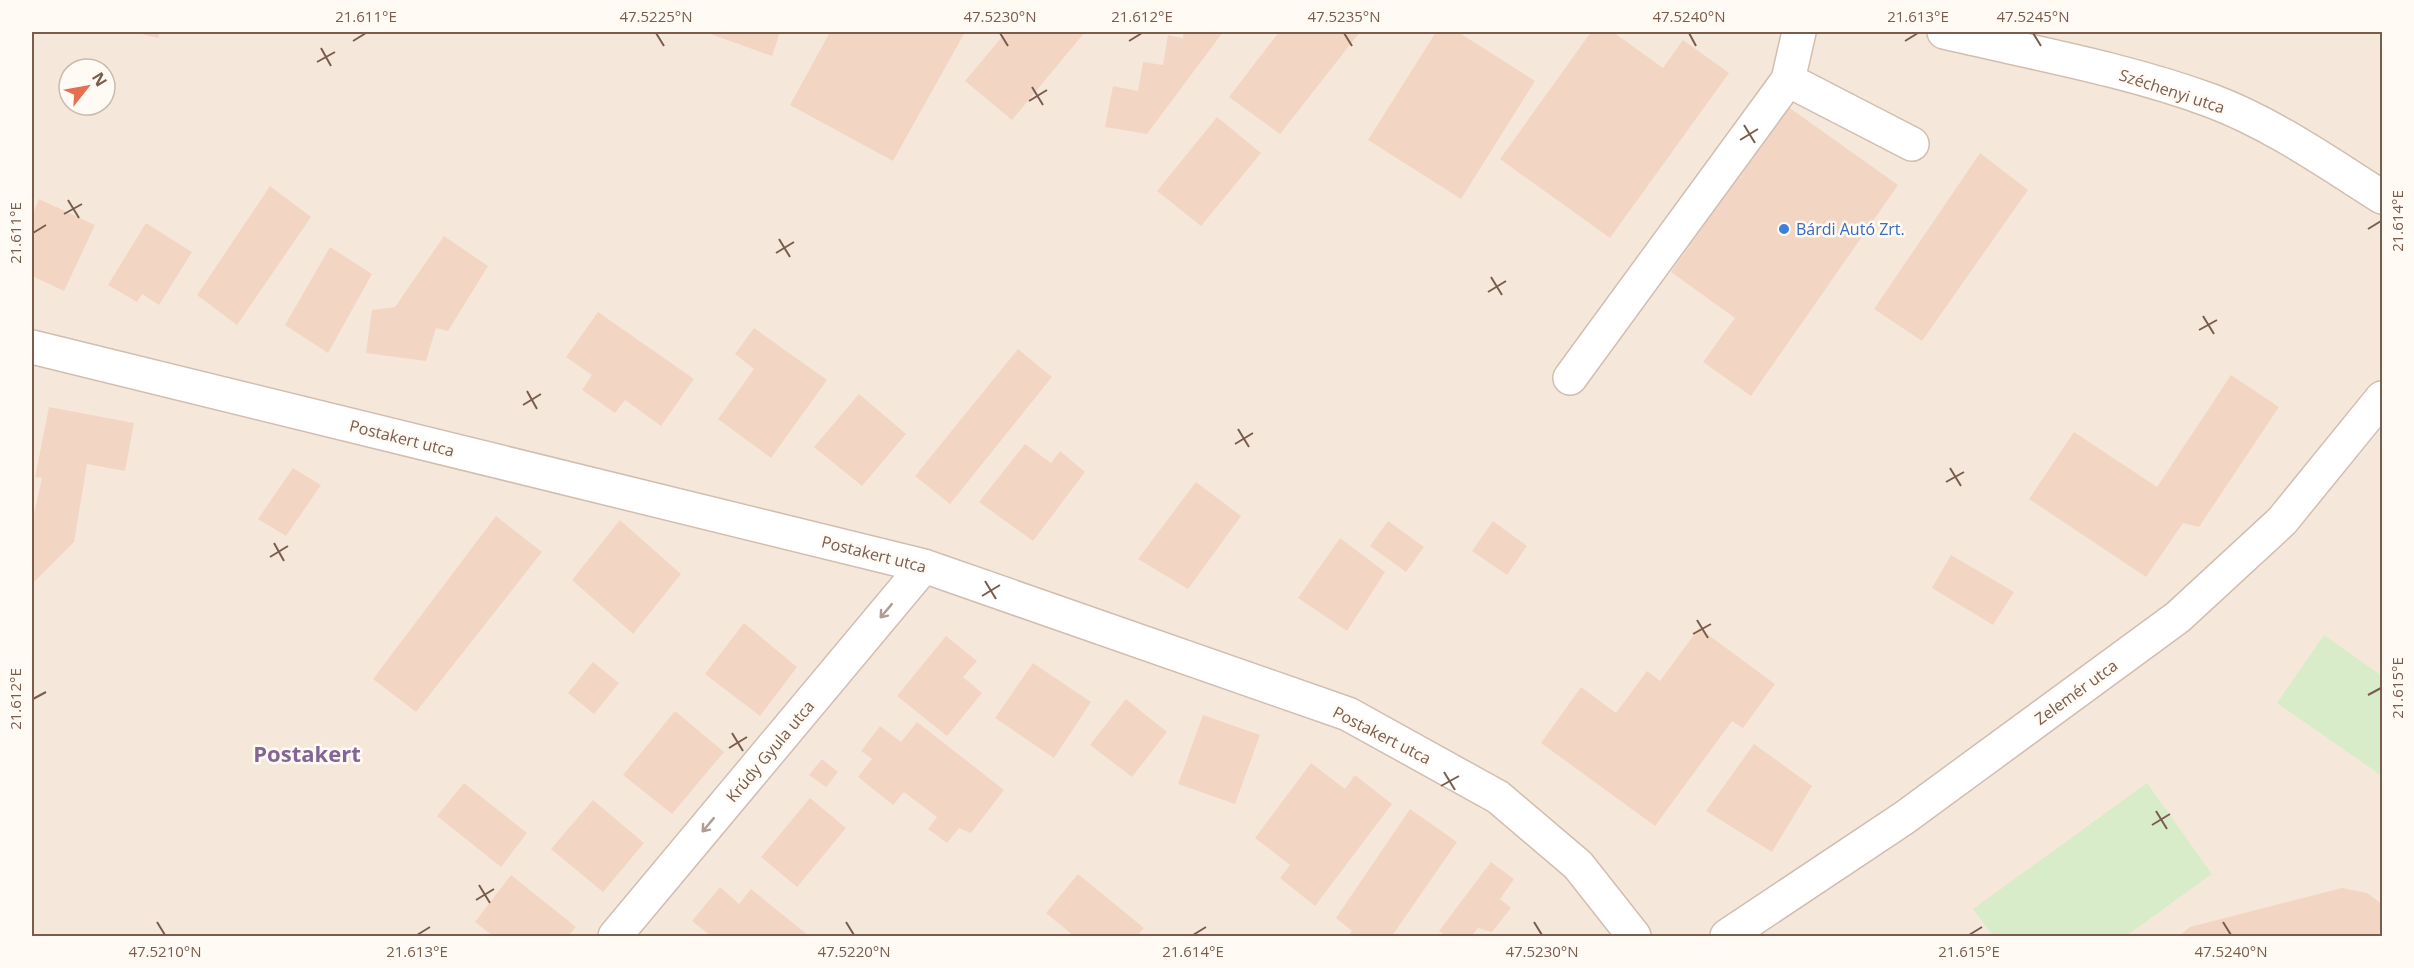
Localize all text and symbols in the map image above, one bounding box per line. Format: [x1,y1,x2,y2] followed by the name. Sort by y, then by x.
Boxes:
[335,6,397,26] text: 21.611°E
[619,6,693,26] text: 47.5225°N
[963,6,1037,26] text: 47.5230°N
[1111,6,1173,26] text: 21.612°E
[1307,6,1381,26] text: 47.5235°N
[1652,6,1726,26] text: 47.5240°N
[1887,6,1949,26] text: 21.613°E
[1996,6,2070,26] text: 47.5245°N
[57,57,117,117] north arrow
[2116,64,2228,118] street label: Széchenyi utca
[87,68,113,91] text: N
[2387,190,2407,252] text: 21.614°E
[5,202,25,264] text: 21.611°E
[1796,218,1905,240] place label: Bárdi Autó Zrt.
[1777,222,1791,236] marker: Bárdi Autó Zrt.
[347,414,457,462] street label: Postakert utca
[819,530,929,578] street label: Postakert utca
[880,603,893,619] one-way arrow
[2030,654,2122,730] street label: Zelemér utca
[2387,657,2407,719] text: 21.615°E
[5,668,25,730] text: 21.612°E
[721,695,819,807] street label: Krúdy Gyula utca
[1329,701,1435,769] street label: Postakert utca
[253,738,361,768] district label: Postakert
[701,817,715,832] one-way arrow
[128,941,202,961] text: 47.5210°N
[386,941,448,961] text: 21.613°E
[817,941,891,961] text: 47.5220°N
[1162,941,1224,961] text: 21.614°E
[1505,941,1579,961] text: 47.5230°N
[1938,941,2000,961] text: 21.615°E
[2194,941,2268,961] text: 47.5240°N

